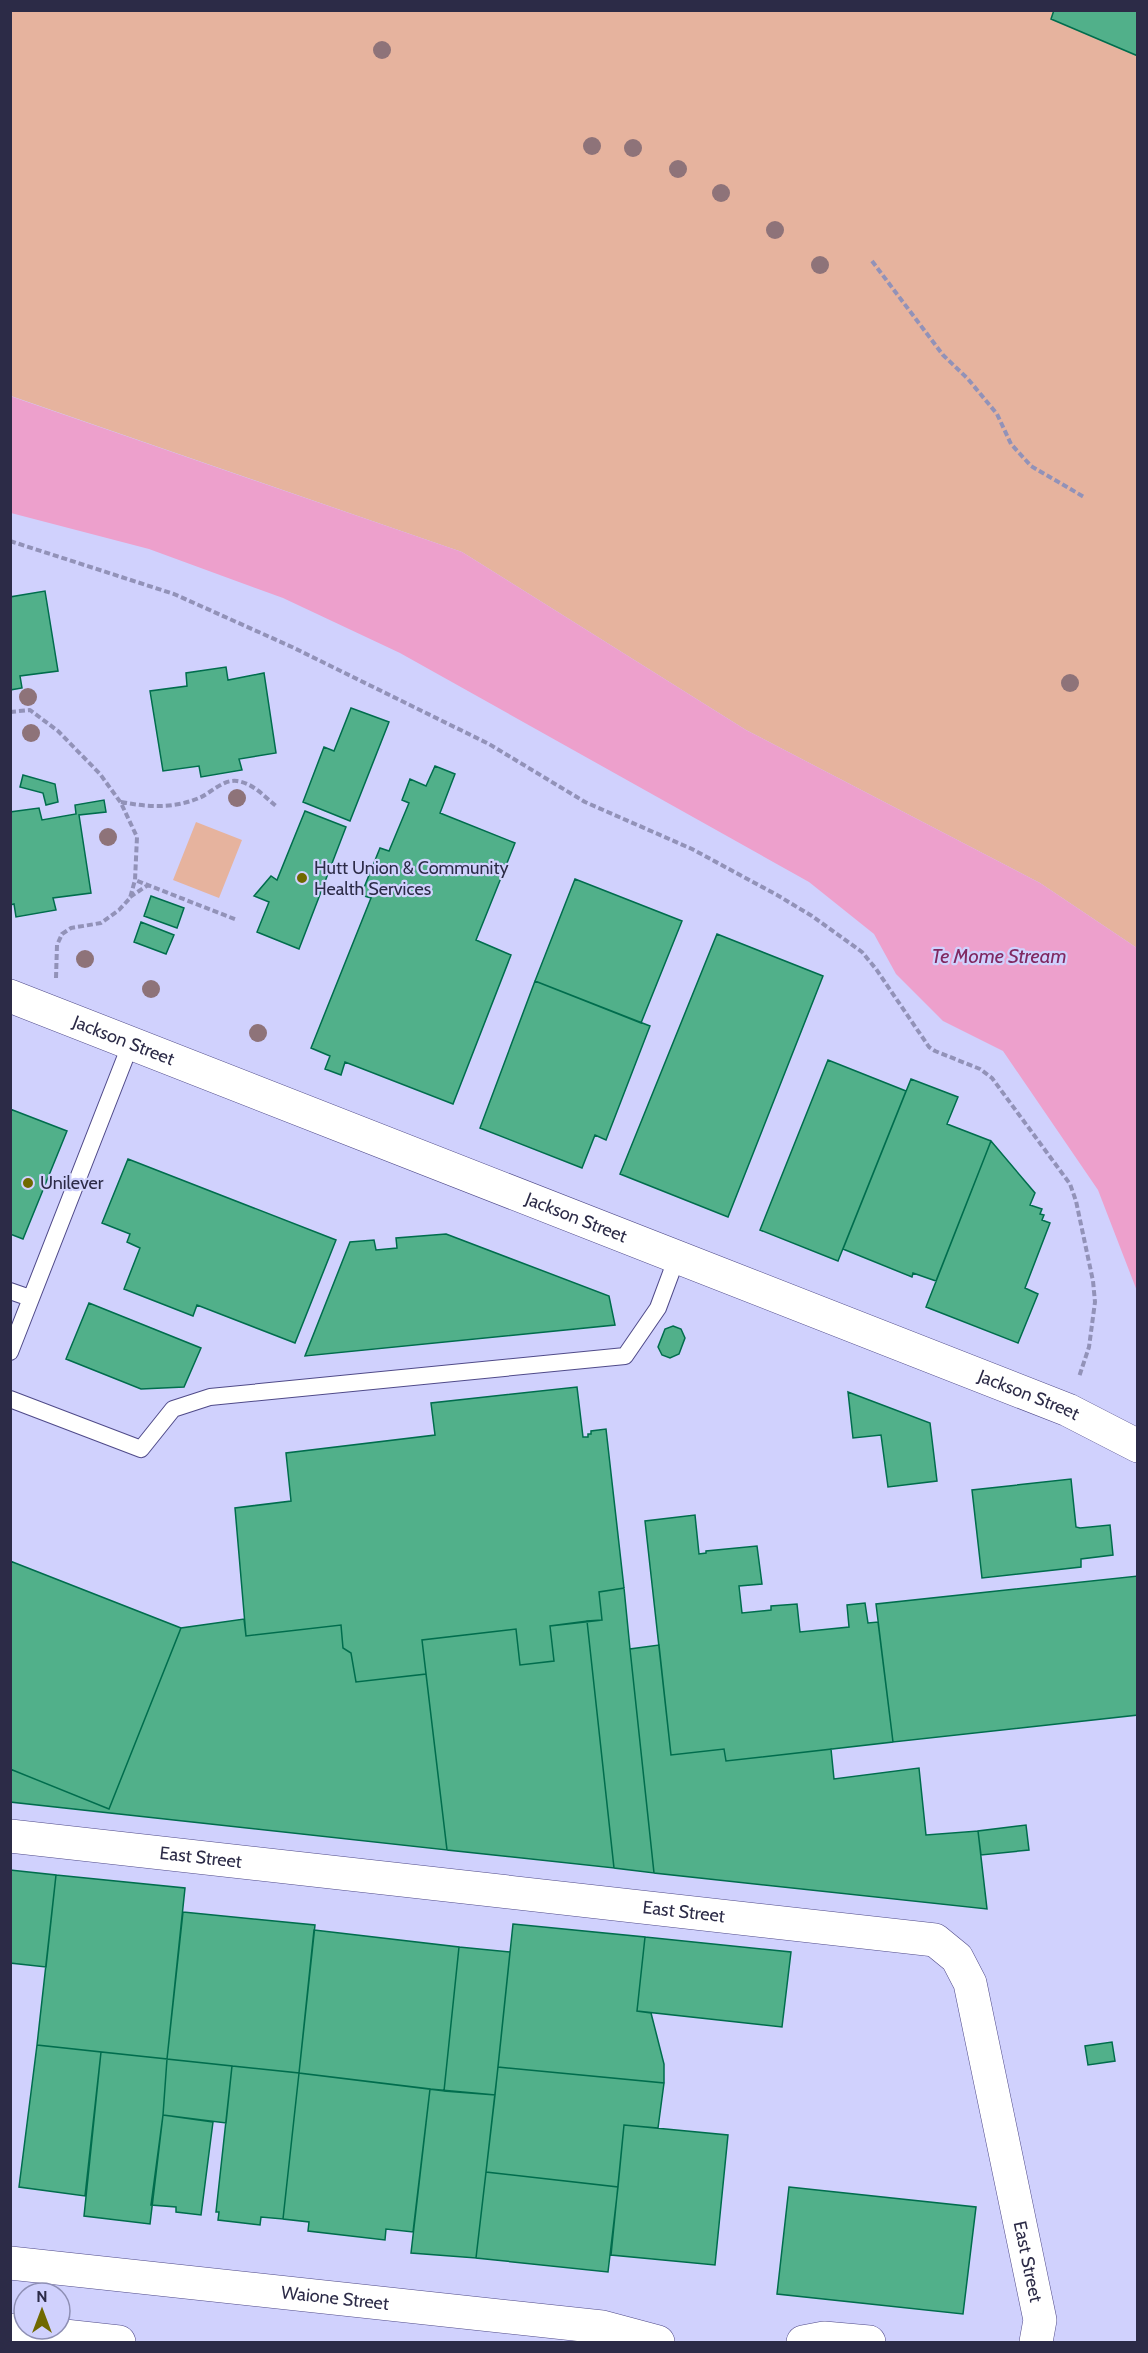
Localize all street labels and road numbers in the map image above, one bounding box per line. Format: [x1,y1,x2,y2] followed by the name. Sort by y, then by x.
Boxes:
[69,1010,177,1070] street label: Jackson Street
[521,1187,630,1247] street label: Jackson Street
[974,1365,1083,1425] street label: Jackson Street
[159,1842,243,1873] street label: East Street
[642,1896,726,1927] street label: East Street
[1009,2219,1047,2304] street label: East Street
[280,2281,390,2315] street label: Waione Street

